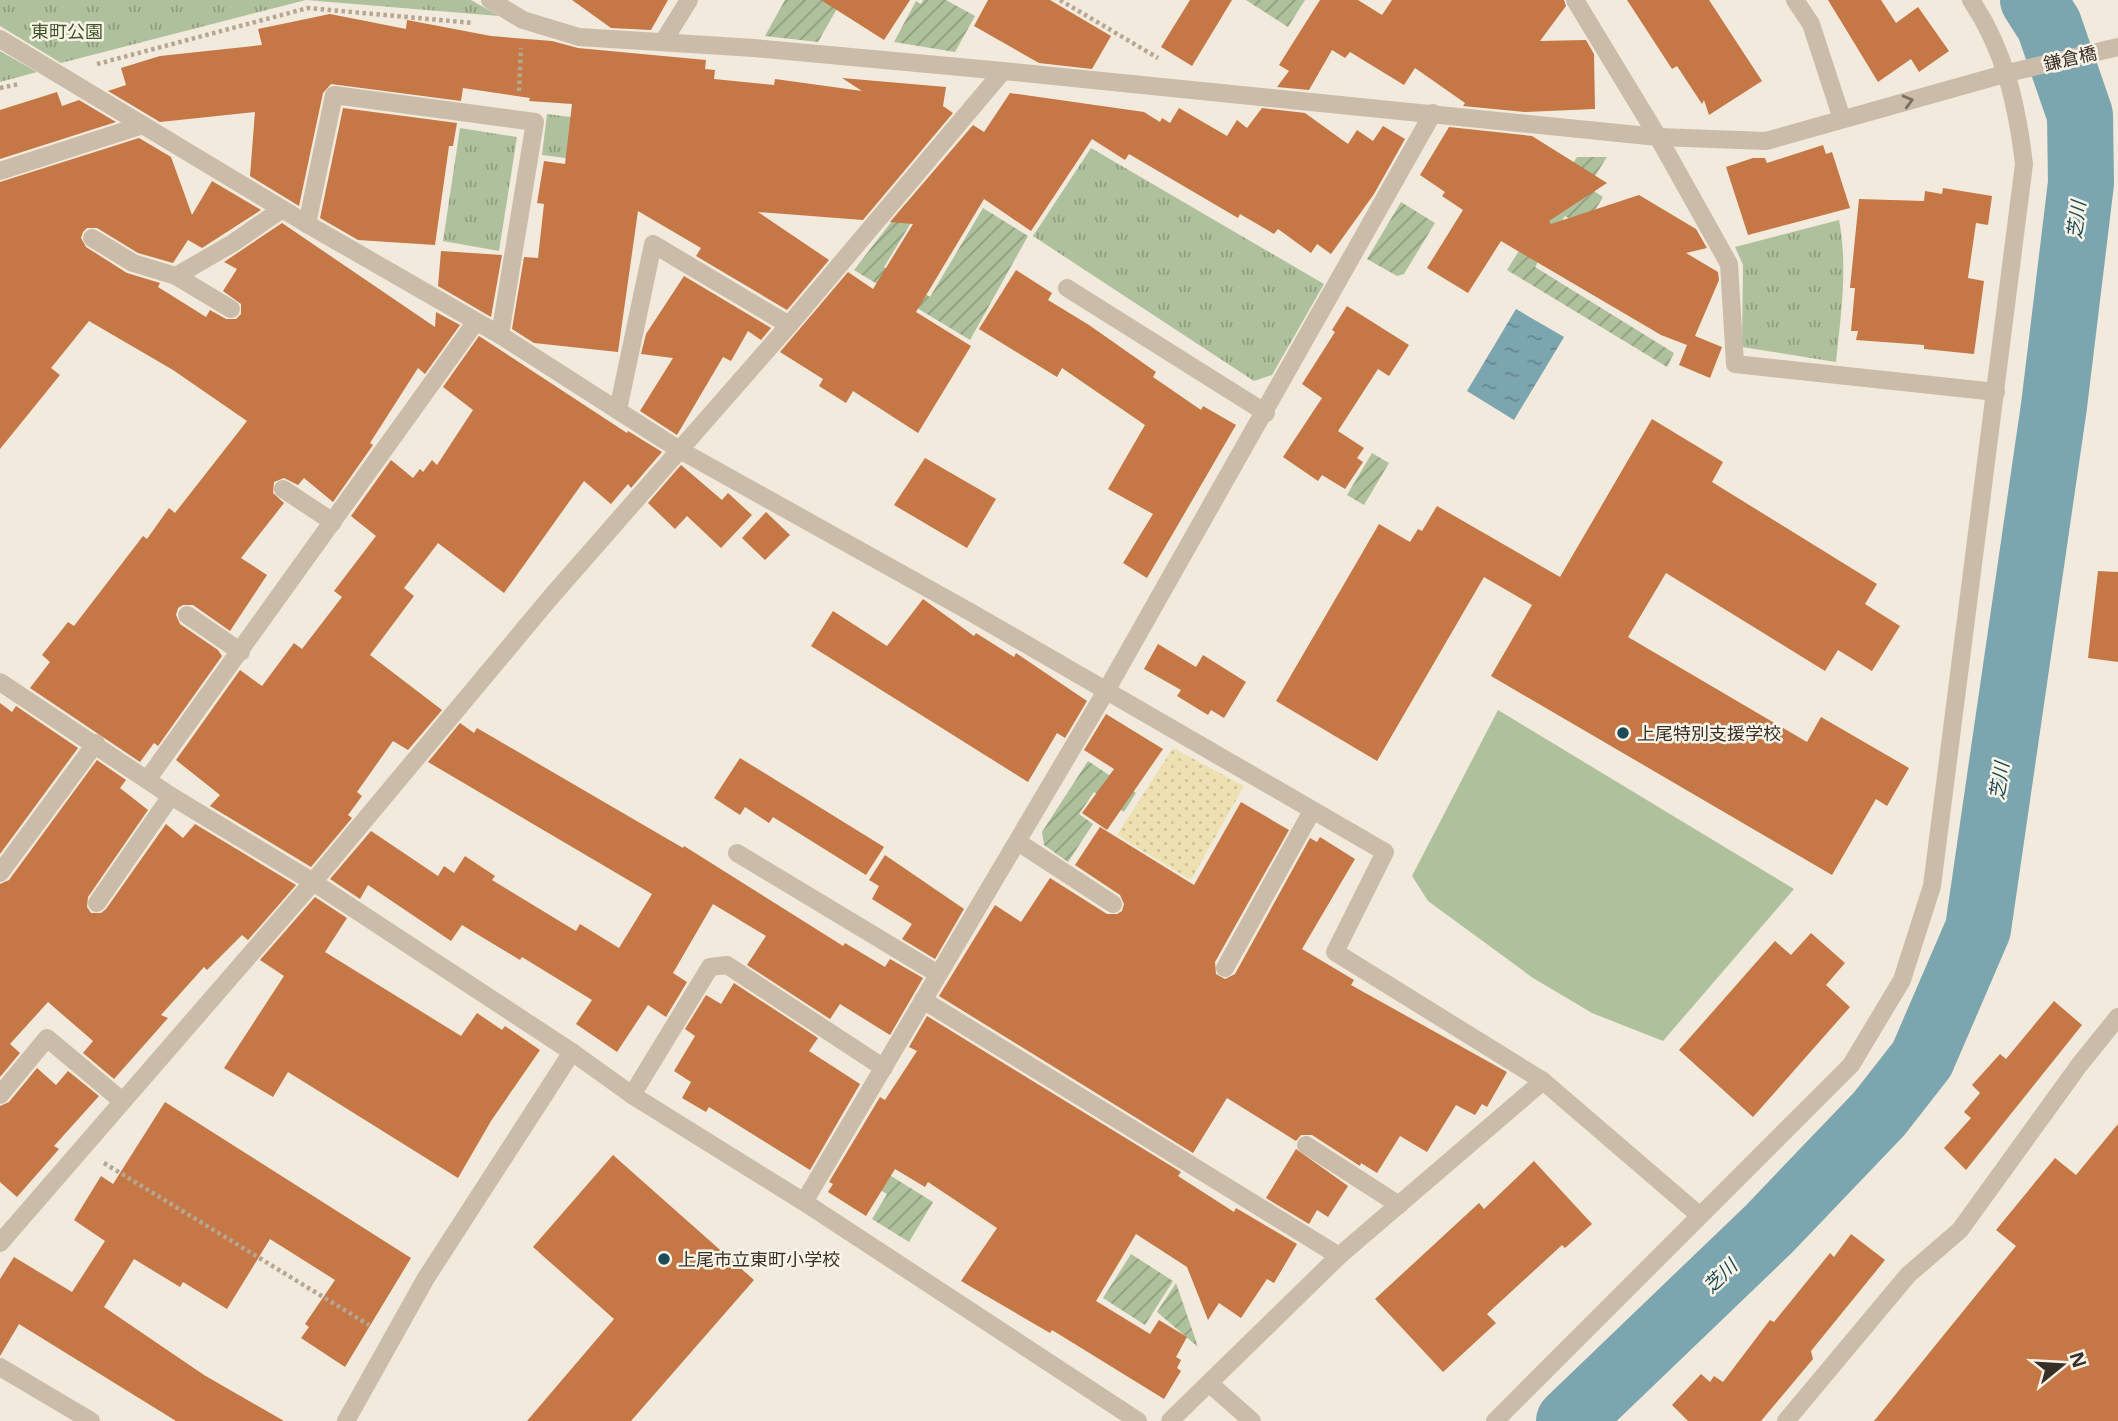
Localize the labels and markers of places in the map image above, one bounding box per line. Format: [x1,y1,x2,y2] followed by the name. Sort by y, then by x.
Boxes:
[1637,721,1781,745] place label: 上尾特別支援学校
[1615,725,1631,741] marker: 上尾特別支援学校
[678,1247,840,1271] place label: 上尾市立東町小学校
[656,1251,672,1267] marker: 上尾市立東町小学校

